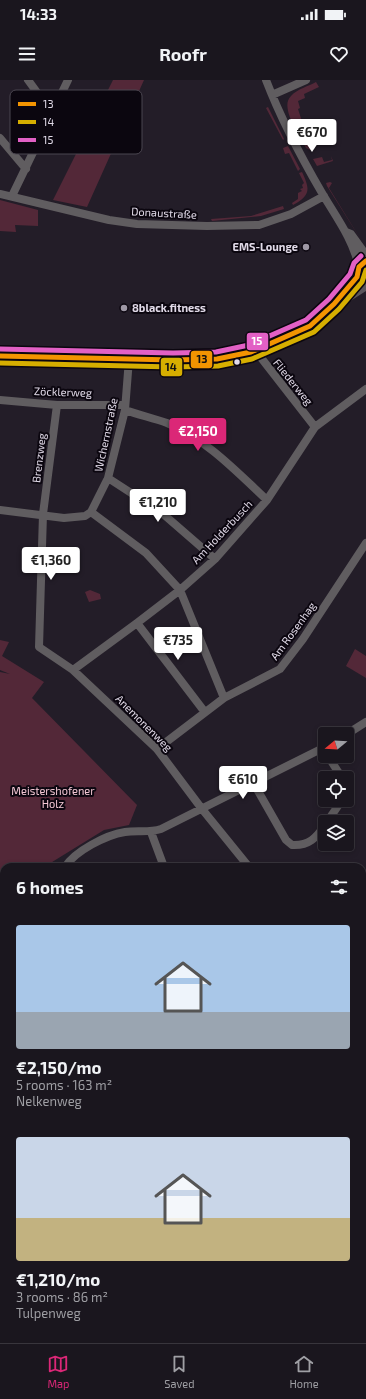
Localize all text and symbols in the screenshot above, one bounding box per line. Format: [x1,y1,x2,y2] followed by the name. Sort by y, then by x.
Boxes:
[20,5,57,23] text: 14:33
[16,43,38,65] icon: menu
[159,43,207,65] text: Roofr
[328,43,350,65] icon: heart
[10,90,142,154] legend
[43,97,54,110] text: 13
[43,115,54,128] text: 14
[288,119,336,153] pin: €670
[296,124,328,140] text: €670
[43,133,53,146] text: 15
[131,204,197,221] street label: Donaustraße
[233,240,298,253] place label: EMS-Lounge
[301,242,311,252] marker: EMS-Lounge
[132,301,206,314] place label: 8black.fitness
[119,303,129,313] marker: 8black.fitness
[246,332,269,351] line badge: 15
[252,334,262,347] text: 15
[190,350,213,369] line badge: 13
[197,352,208,365] text: 13
[271,356,316,407] street label: Fliederweg
[160,357,183,377] line badge: 14
[232,357,242,367] unlabelled marker
[165,360,177,373] text: 14
[34,384,92,399] street label: Zöcklerweg
[91,397,120,473] street label: Wichernstraße
[165,418,231,452] pin: €2,150
[178,423,218,439] text: €2,150
[29,432,48,484] street label: Brenzweg
[125,489,191,523] pin: €1,210
[139,494,177,510] text: €1,210
[189,497,254,566] street label: Am Holderbusch
[18,547,84,581] pin: €1,360
[31,552,71,568] text: €1,360
[267,599,318,662] street label: Am Rosenhag
[154,627,202,661] pin: €735
[163,632,193,648] text: €735
[113,692,175,754] street label: Anemonenweg
[318,727,354,763] north arrow
[318,727,354,851] map controls
[219,766,267,800] pin: €610
[228,771,258,787] text: €610
[318,771,354,807] button: locate
[11,784,95,810] park label: Meistershofener Holz
[318,815,354,851] button: layers
[328,876,350,898] icon: filters
[16,877,84,897] text: 6 homes
[147,951,219,1023] icon: home
[16,1057,101,1077] text: €2,150/mo
[16,1077,112,1093] text: 5 rooms · 163 m²
[16,1093,82,1109] text: Nelkenweg
[147,1163,219,1235] icon: home
[16,1269,100,1289] text: €1,210/mo
[16,1289,108,1305] text: 3 rooms · 86 m²
[16,1305,81,1321] text: Tulpenweg
[47,1353,70,1390] tab: Map
[164,1353,195,1390] tab: Saved
[289,1353,319,1390] tab: Home

